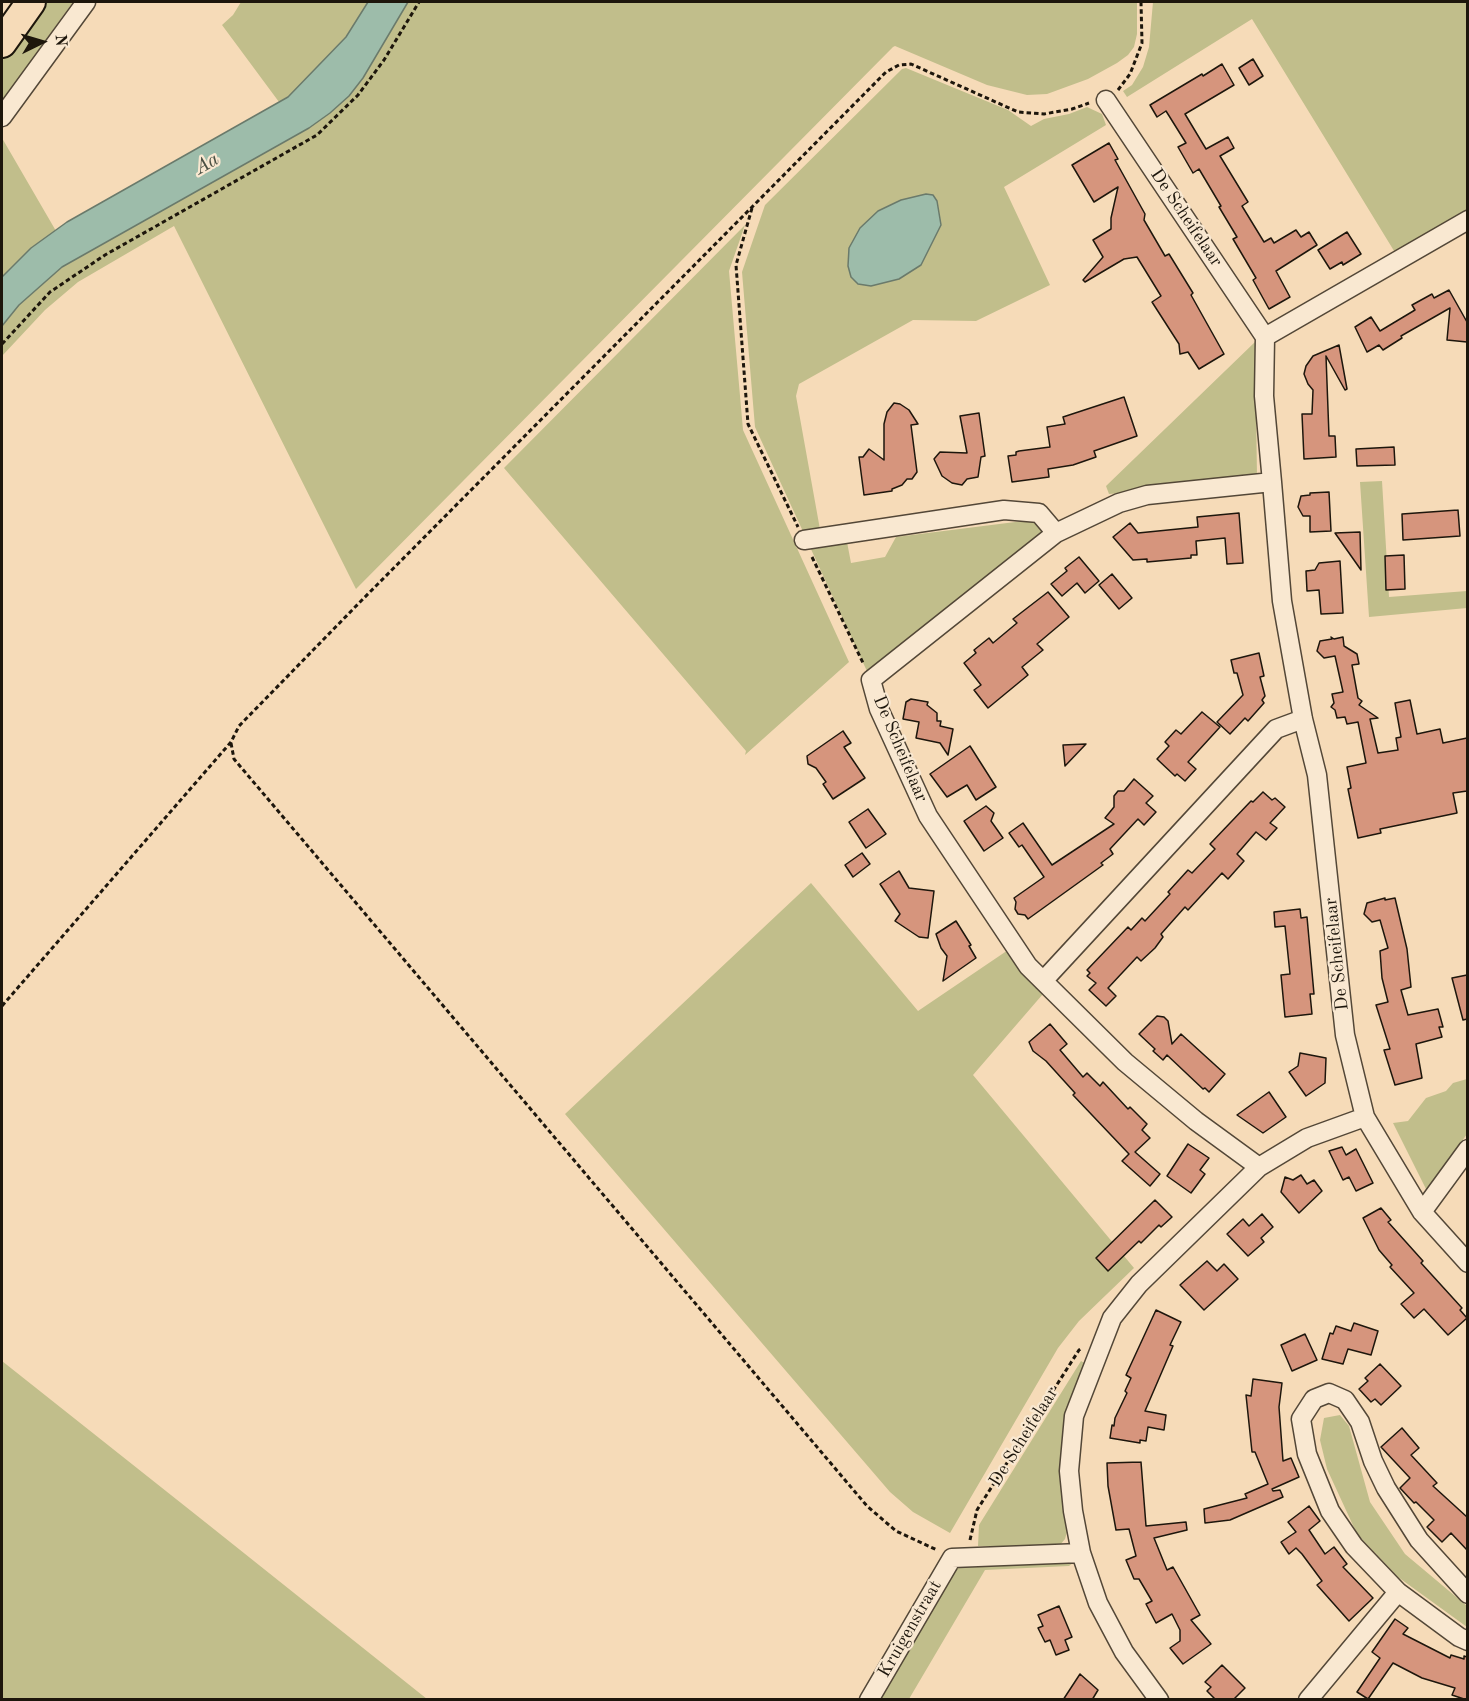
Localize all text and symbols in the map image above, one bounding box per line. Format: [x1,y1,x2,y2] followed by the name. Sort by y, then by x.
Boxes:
[12,12,72,72] north arrow
[51,34,68,47] text: N
[190,147,224,181] water label: Aa
[1145,165,1227,271] street label: De Scheifelaar
[868,693,932,805] street label: De Scheifelaar
[1320,896,1354,1012] street label: De Scheifelaar
[985,1383,1063,1491] street label: De Scheifelaar
[873,1577,947,1681] street label: Kruigenstraat

